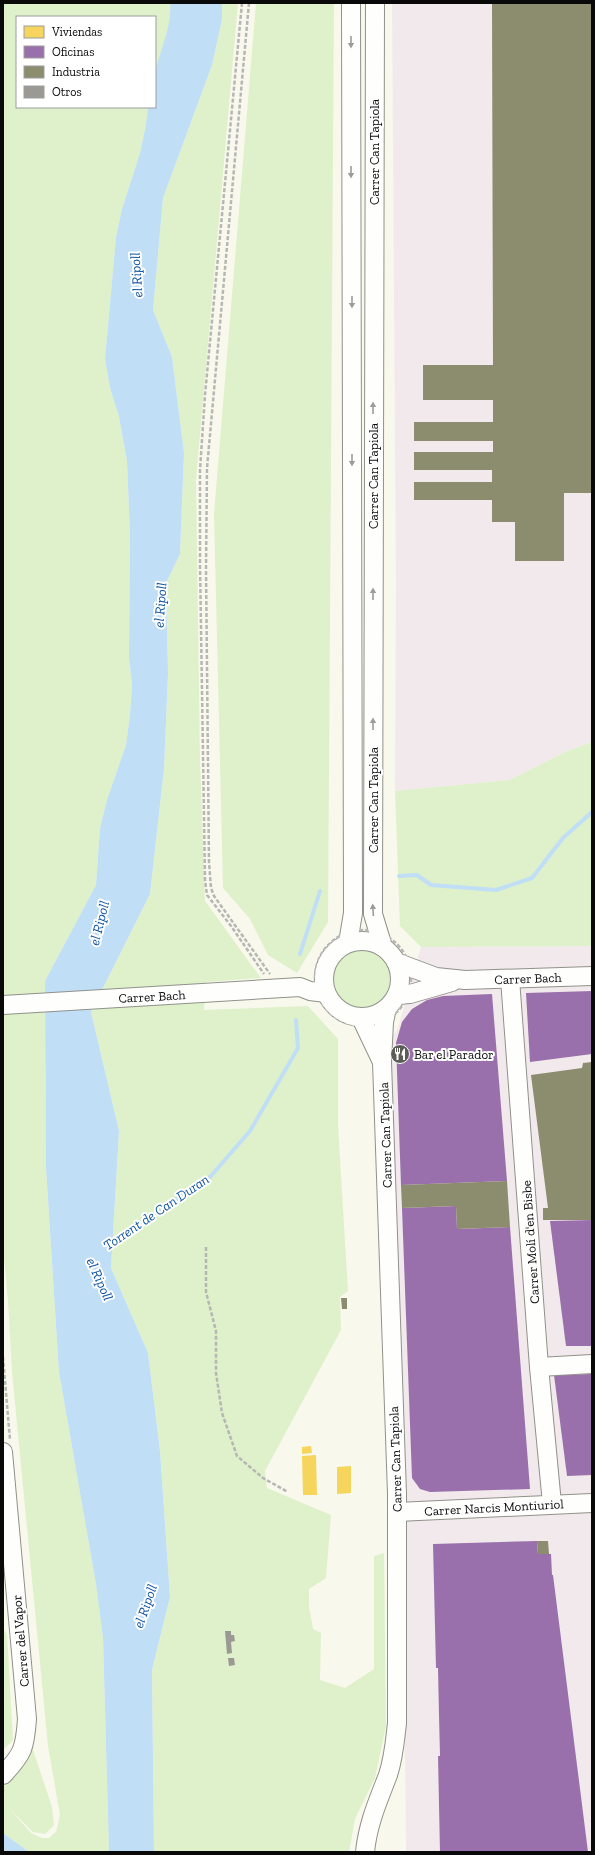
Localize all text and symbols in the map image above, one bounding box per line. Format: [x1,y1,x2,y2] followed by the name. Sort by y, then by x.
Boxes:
[16,16,156,108] legend
[51,25,102,39] text: Viviendas
[348,36,354,49] one-way arrow
[52,45,94,59] text: Oficinas
[52,65,100,79] text: Industria
[52,85,82,99] text: Otros
[367,98,382,205] street label: Carrer Can Tapiola
[348,166,354,179] one-way arrow
[126,252,147,298] water label: el Ripoll
[349,296,355,309] one-way arrow
[370,401,376,414] one-way arrow
[366,422,381,529] street label: Carrer Can Tapiola
[349,454,355,467] one-way arrow
[150,582,171,628] water label: el Ripoll
[370,587,376,600] one-way arrow
[370,717,376,730] one-way arrow
[366,746,381,853] street label: Carrer Can Tapiola
[86,899,113,947] water label: el Ripoll
[370,904,377,916] one-way arrow
[494,970,563,987] street label: Carrer Bach
[118,987,187,1006] street label: Carrer Bach
[389,1043,411,1065] restaurant icon: Bar el Parador
[414,1047,494,1062] place label: Bar el Parador
[376,1081,395,1188] street label: Carrer Can Tapiola
[100,1171,212,1254] water label: Torrent de Can Duran
[519,1180,542,1304] street label: Carrer Molí d'en Bisbe
[83,1255,117,1303] water label: el Ripoll
[386,1405,405,1512] street label: Carrer Can Tapiola
[424,1496,565,1519] street label: Carrer Narcis Montiuriol
[130,1582,161,1630] water label: el Ripoll
[9,1594,32,1688] street label: Carrer del Vapor

